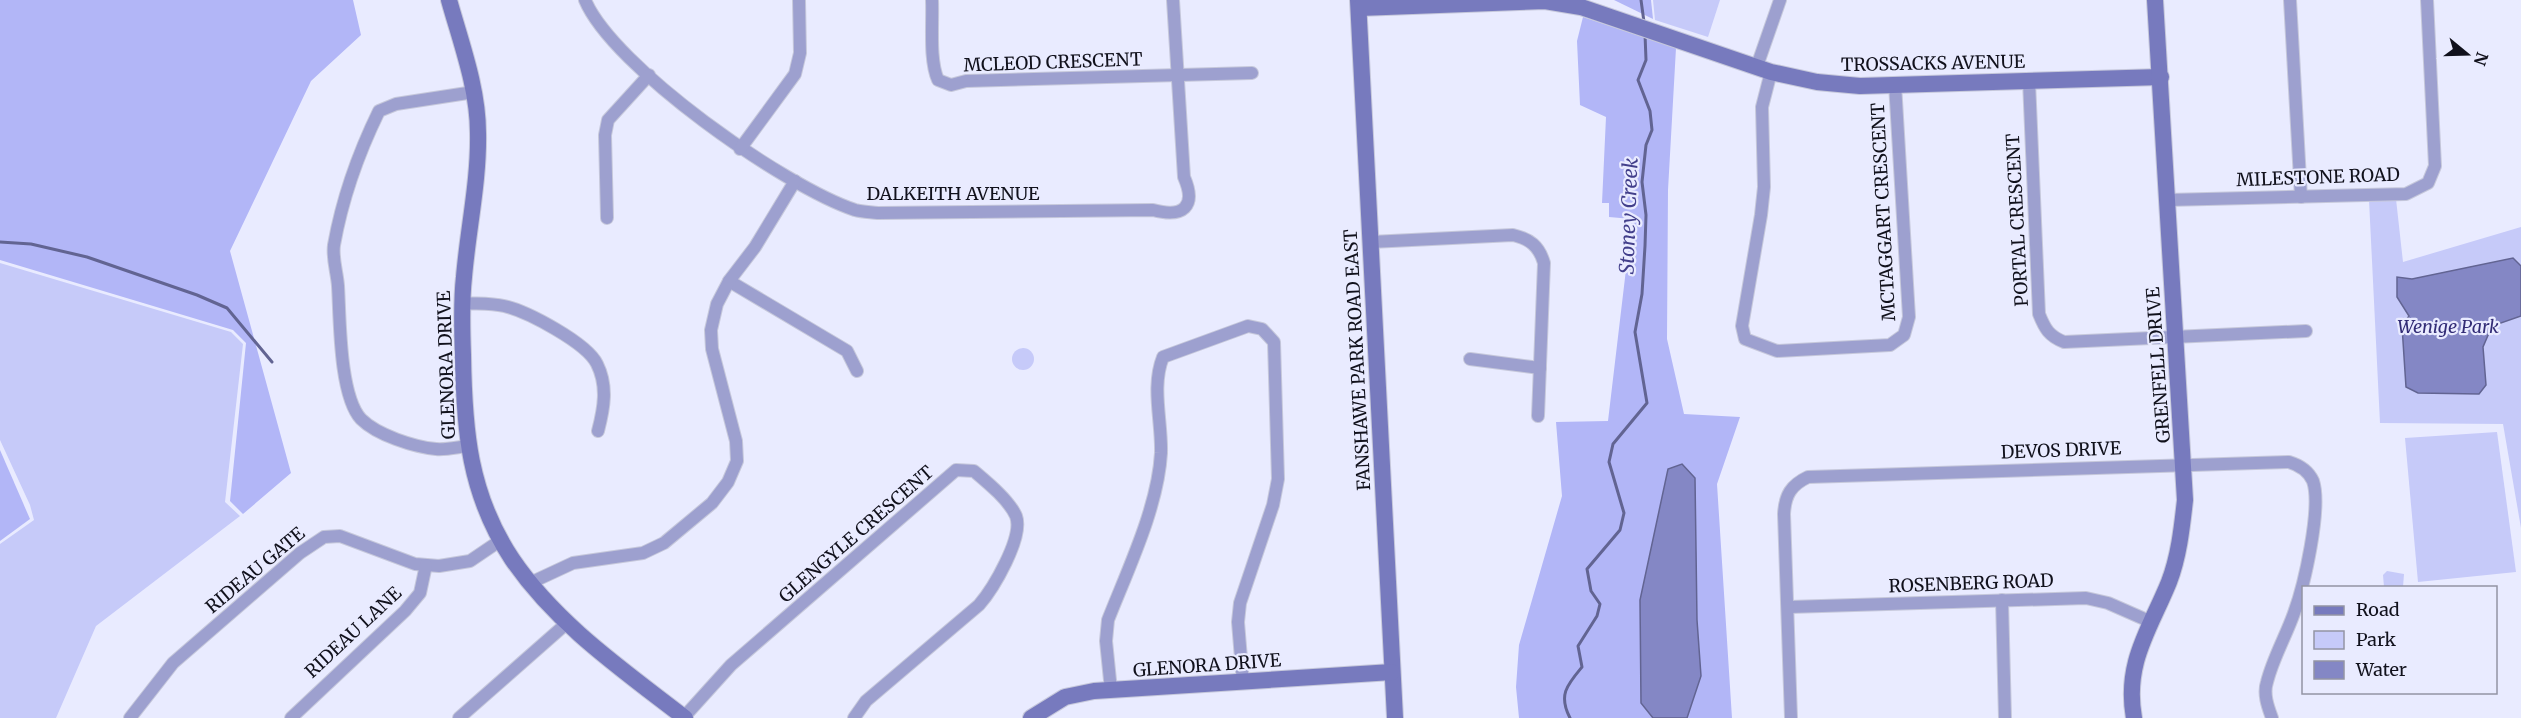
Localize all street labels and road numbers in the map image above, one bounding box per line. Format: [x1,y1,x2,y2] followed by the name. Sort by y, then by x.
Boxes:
[963,47,1143,77] street label: MCLEOD CRESCENT
[1841,50,2026,76] street label: TROSSACKS AVENUE
[1866,102,1900,322] street label: MCTAGGART CRESCENT
[2001,132,2033,307] street label: PORTAL CRESCENT
[2236,163,2400,191] street label: MILESTONE ROAD
[867,182,1040,205] street label: DALKEITH AVENUE
[1339,228,1375,491] street label: FANSHAWE PARK ROAD EAST
[2141,286,2175,444] street label: GRENFELL DRIVE
[432,290,460,440] street label: GLENORA DRIVE
[2000,436,2122,464] street label: DEVOS DRIVE
[774,460,938,607] street label: GLENGYLE CRESCENT
[201,521,310,618] street label: RIDEAU GATE
[1888,569,2054,597] street label: ROSENBERG ROAD
[300,581,406,683] street label: RIDEAU LANE
[1132,648,1282,682] street label: GLENORA DRIVE

